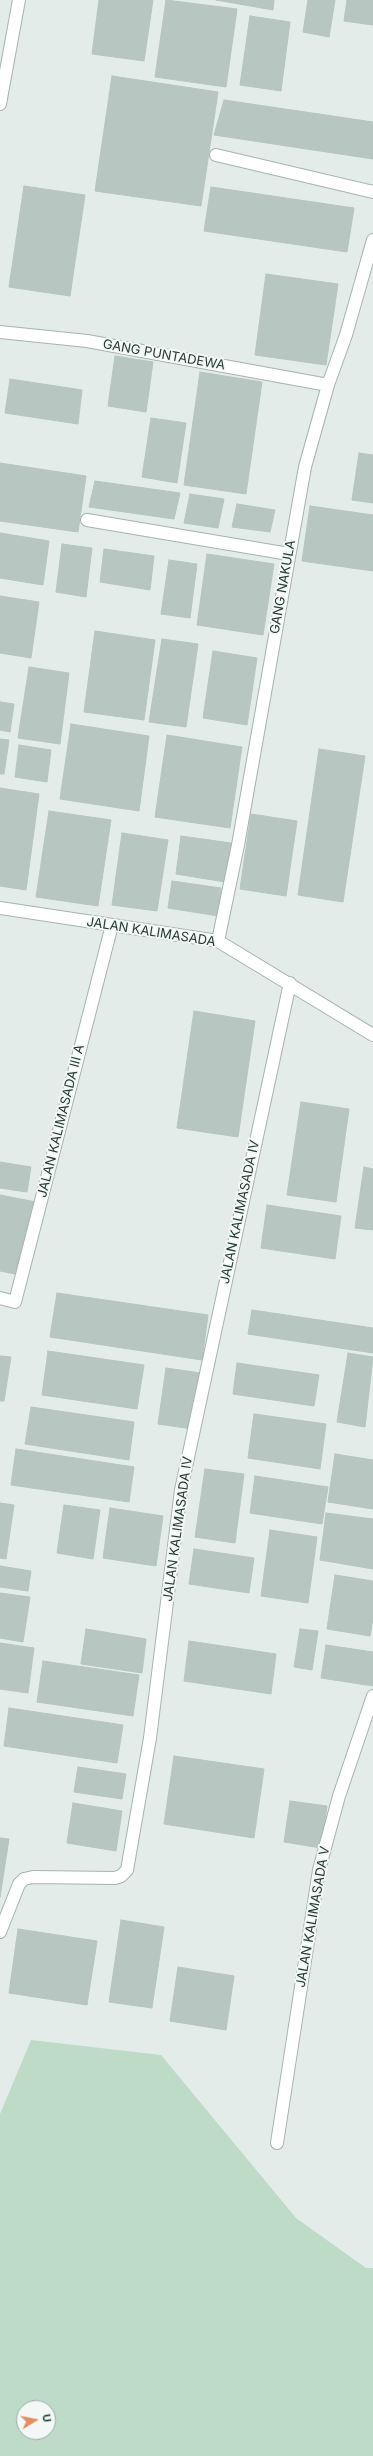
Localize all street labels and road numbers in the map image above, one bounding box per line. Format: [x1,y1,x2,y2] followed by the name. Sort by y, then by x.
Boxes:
[102,337,226,373] street label: GANG PUNTADEWA
[267,539,299,635] street label: GANG NAKULA
[85,914,217,950] street label: JALAN KALIMASADA
[34,1043,88,1199] street label: JALAN KALIMASADA III A
[217,1139,263,1285] street label: JALAN KALIMASADA IV
[160,1455,196,1603] street label: JALAN KALIMASADA IV
[293,1845,333,1989] street label: JALAN KALIMASADA V

